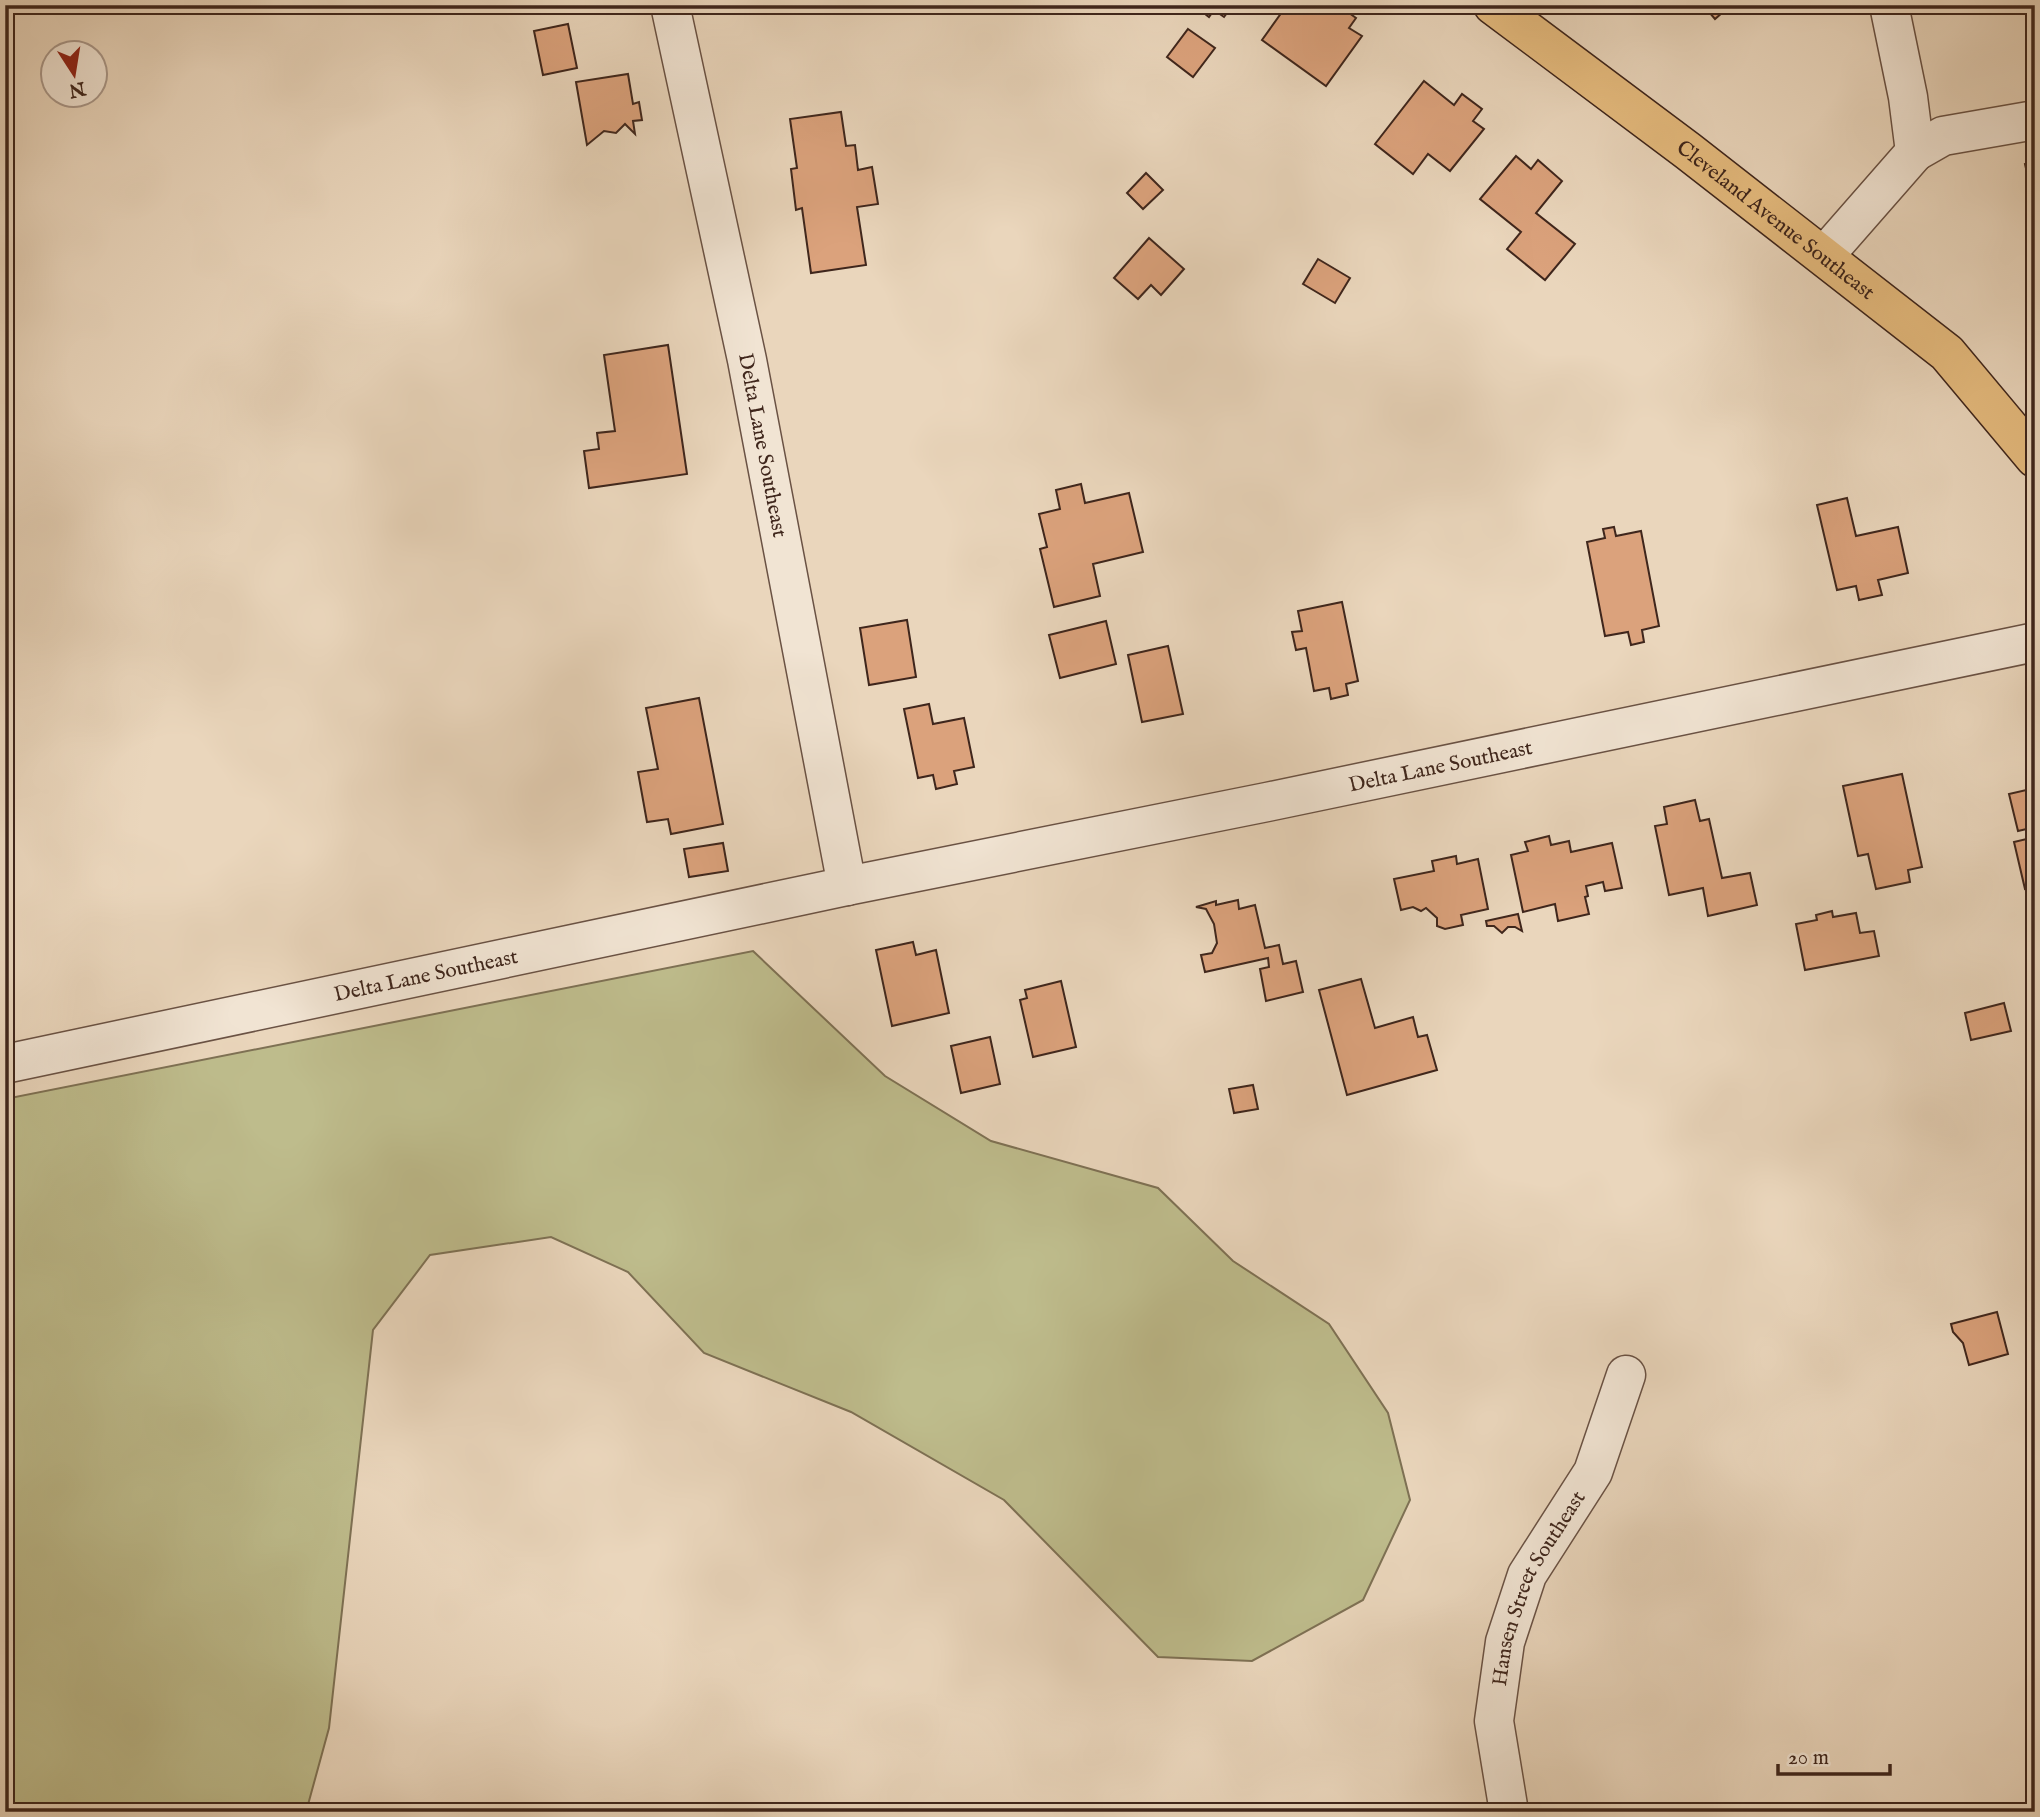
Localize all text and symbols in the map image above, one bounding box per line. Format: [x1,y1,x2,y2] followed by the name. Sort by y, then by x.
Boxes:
[38,38,108,108] north arrow
[66,75,89,102] text: N
[1670,135,1880,306] street label: Cleveland Avenue Southeast
[731,351,792,540] street label: Delta Lane Southeast
[1346,735,1535,800] street label: Delta Lane Southeast
[332,944,520,1009] street label: Delta Lane Southeast
[1487,1486,1592,1688] street label: Hansen Street Southeast
[1778,1733,1890,1777] scale bar
[1788,1745,1829,1772] text: 20 m

